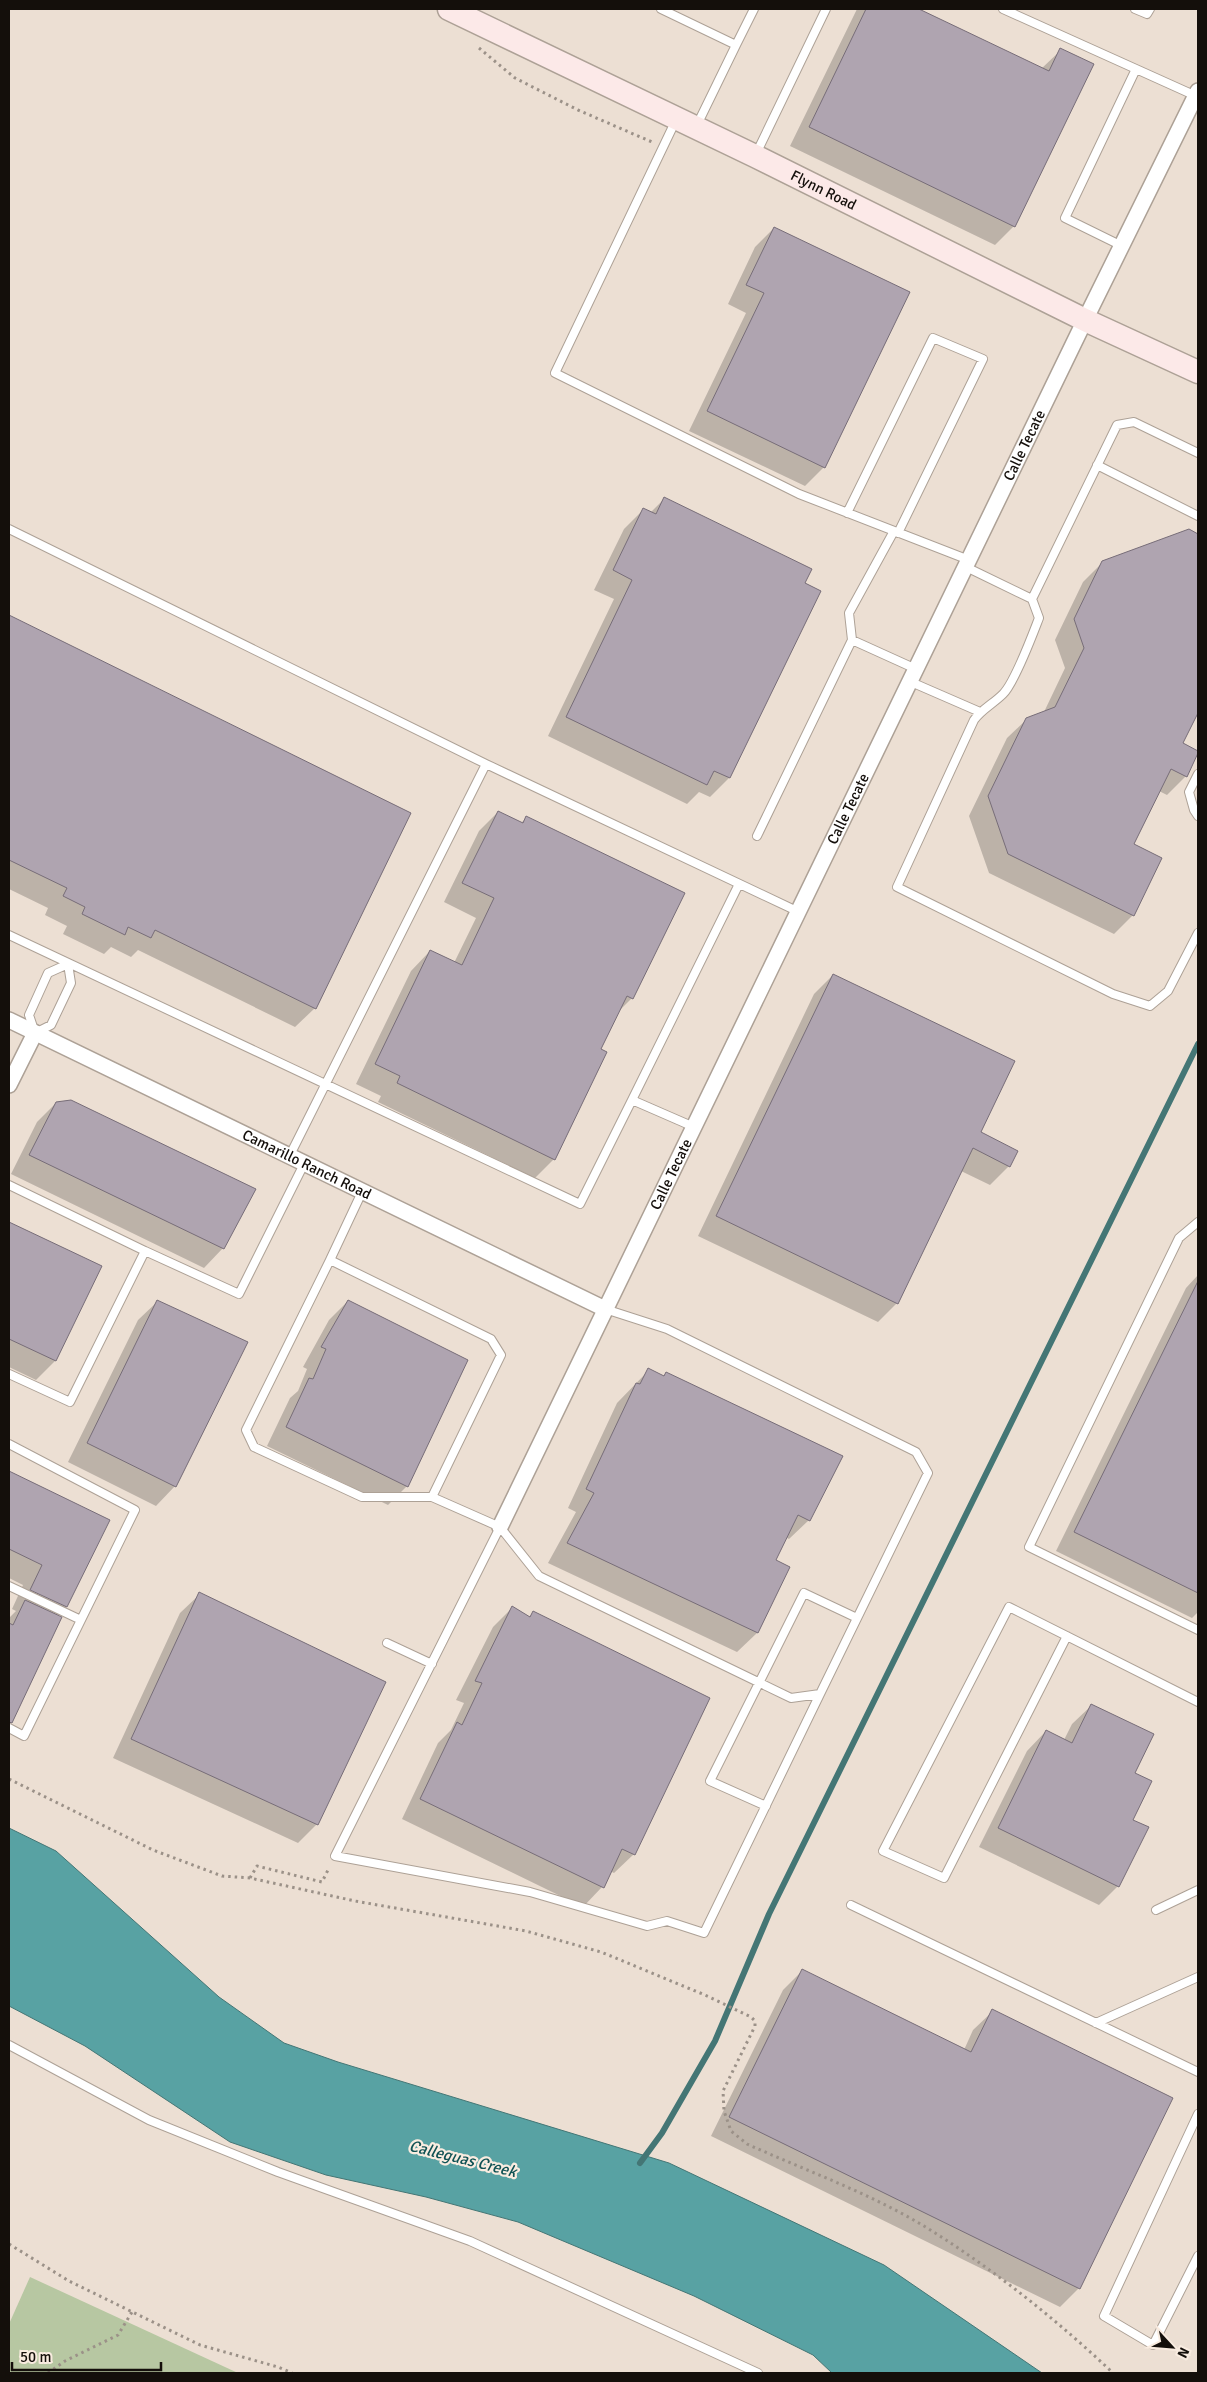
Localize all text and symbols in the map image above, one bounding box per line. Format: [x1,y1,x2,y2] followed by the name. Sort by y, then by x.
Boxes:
[788,166,859,214] street label: Flynn Road
[999,407,1049,484] street label: Calle Tecate
[823,770,873,847] street label: Calle Tecate
[239,1126,374,1203] street label: Camarillo Ranch Road
[646,1136,696,1213] street label: Calle Tecate
[407,2136,520,2182] water label: Calleguas Creek
[1147,2322,1197,2372] north arrow
[12,2340,161,2372] scale bar
[1173,2344,1193,2361] text: N
[20,2348,51,2366] text: 50 m

